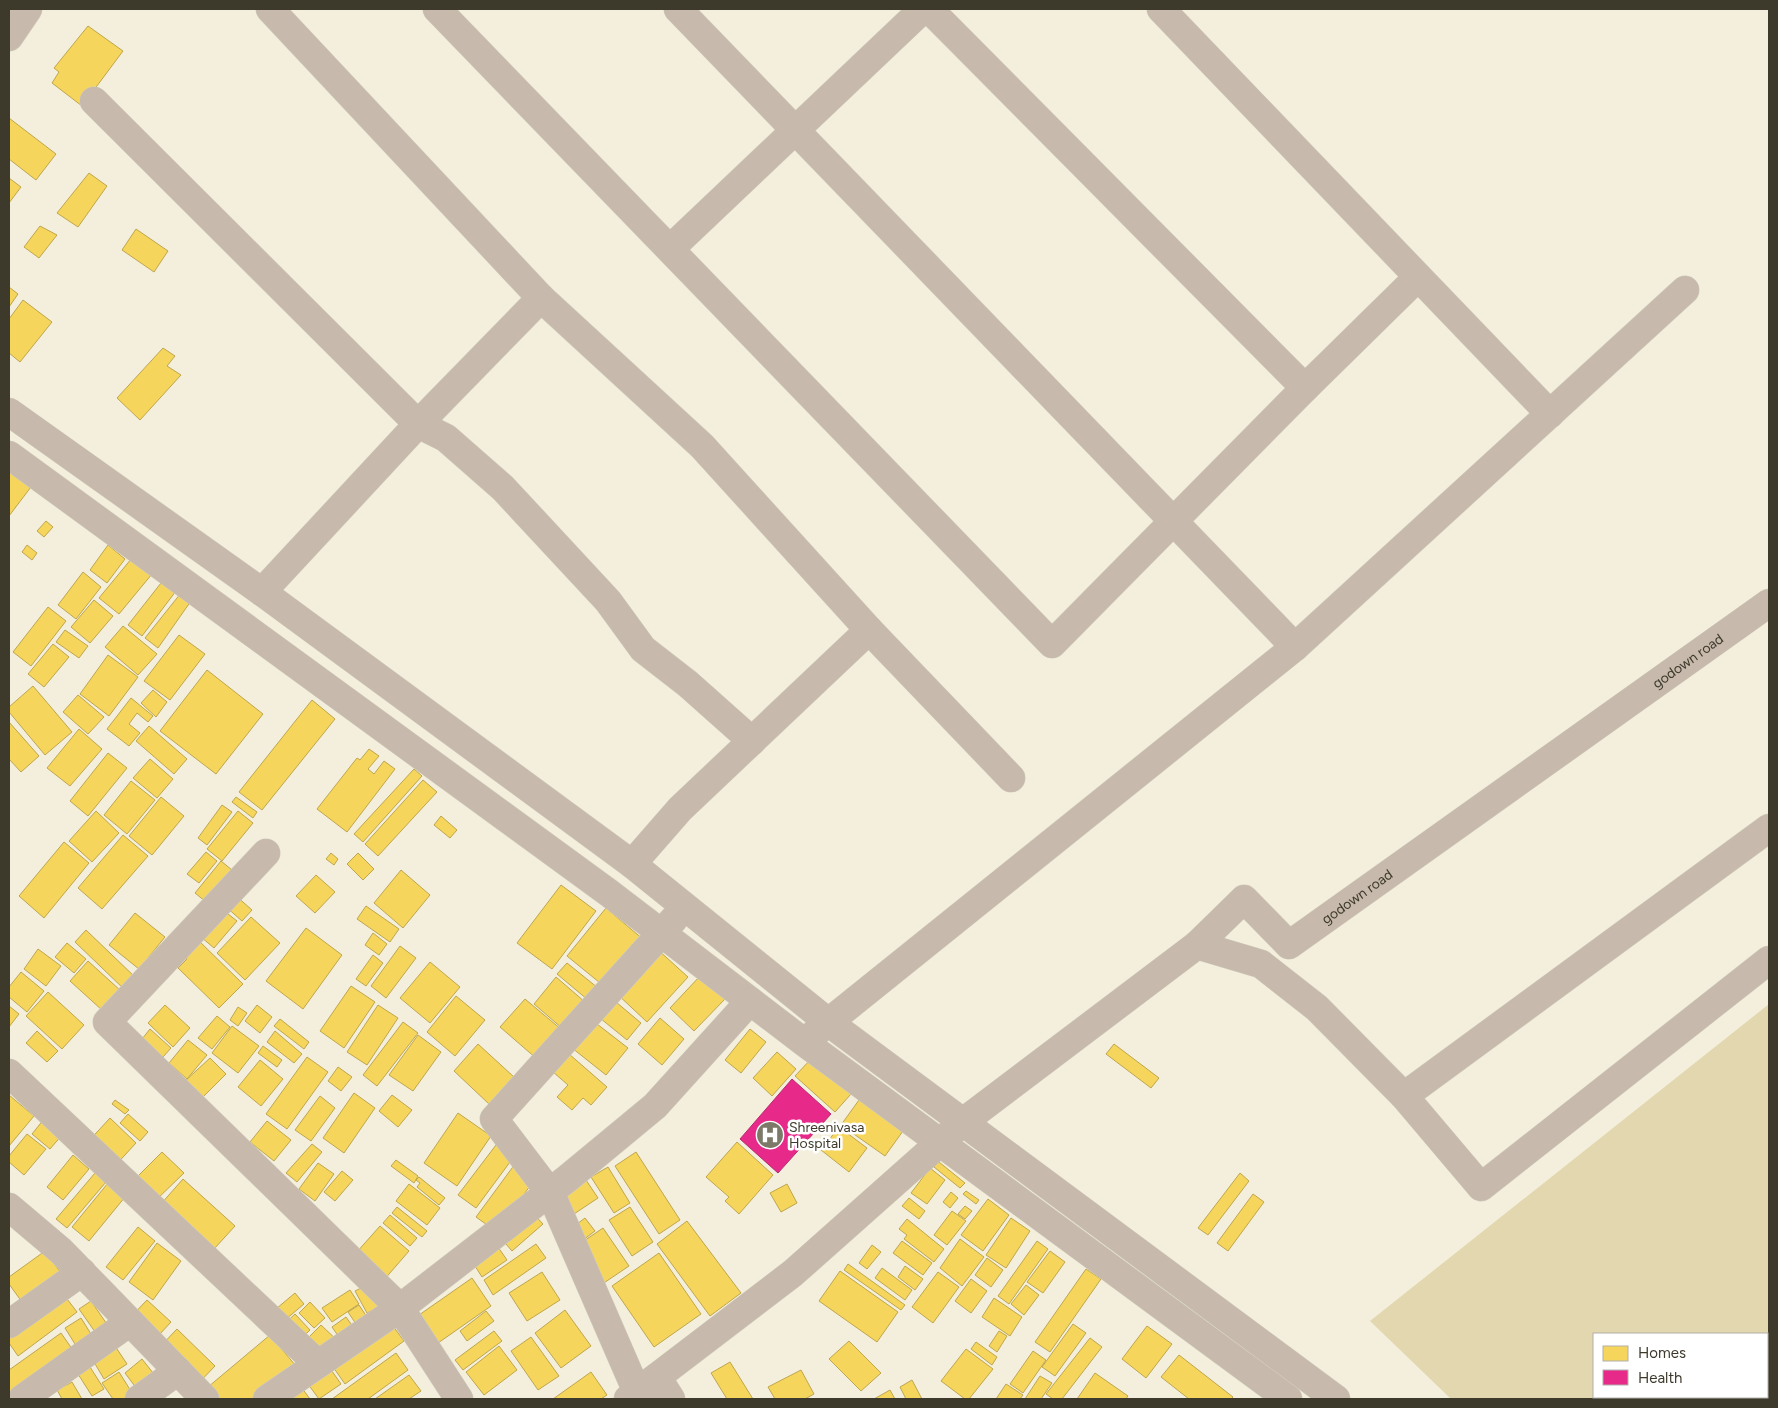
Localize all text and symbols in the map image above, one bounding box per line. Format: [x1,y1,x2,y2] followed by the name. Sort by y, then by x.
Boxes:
[1649,630,1726,692] street label: godown road
[1318,866,1396,928] street label: godown road
[789,1119,864,1152] place label: Shreenivasa Hospital
[755,1120,785,1150] hospital icon: Shreenivasa Hospital
[1593,1333,1768,1398] legend
[1638,1344,1686,1362] text: Homes
[1638,1369,1682,1387] text: Health

